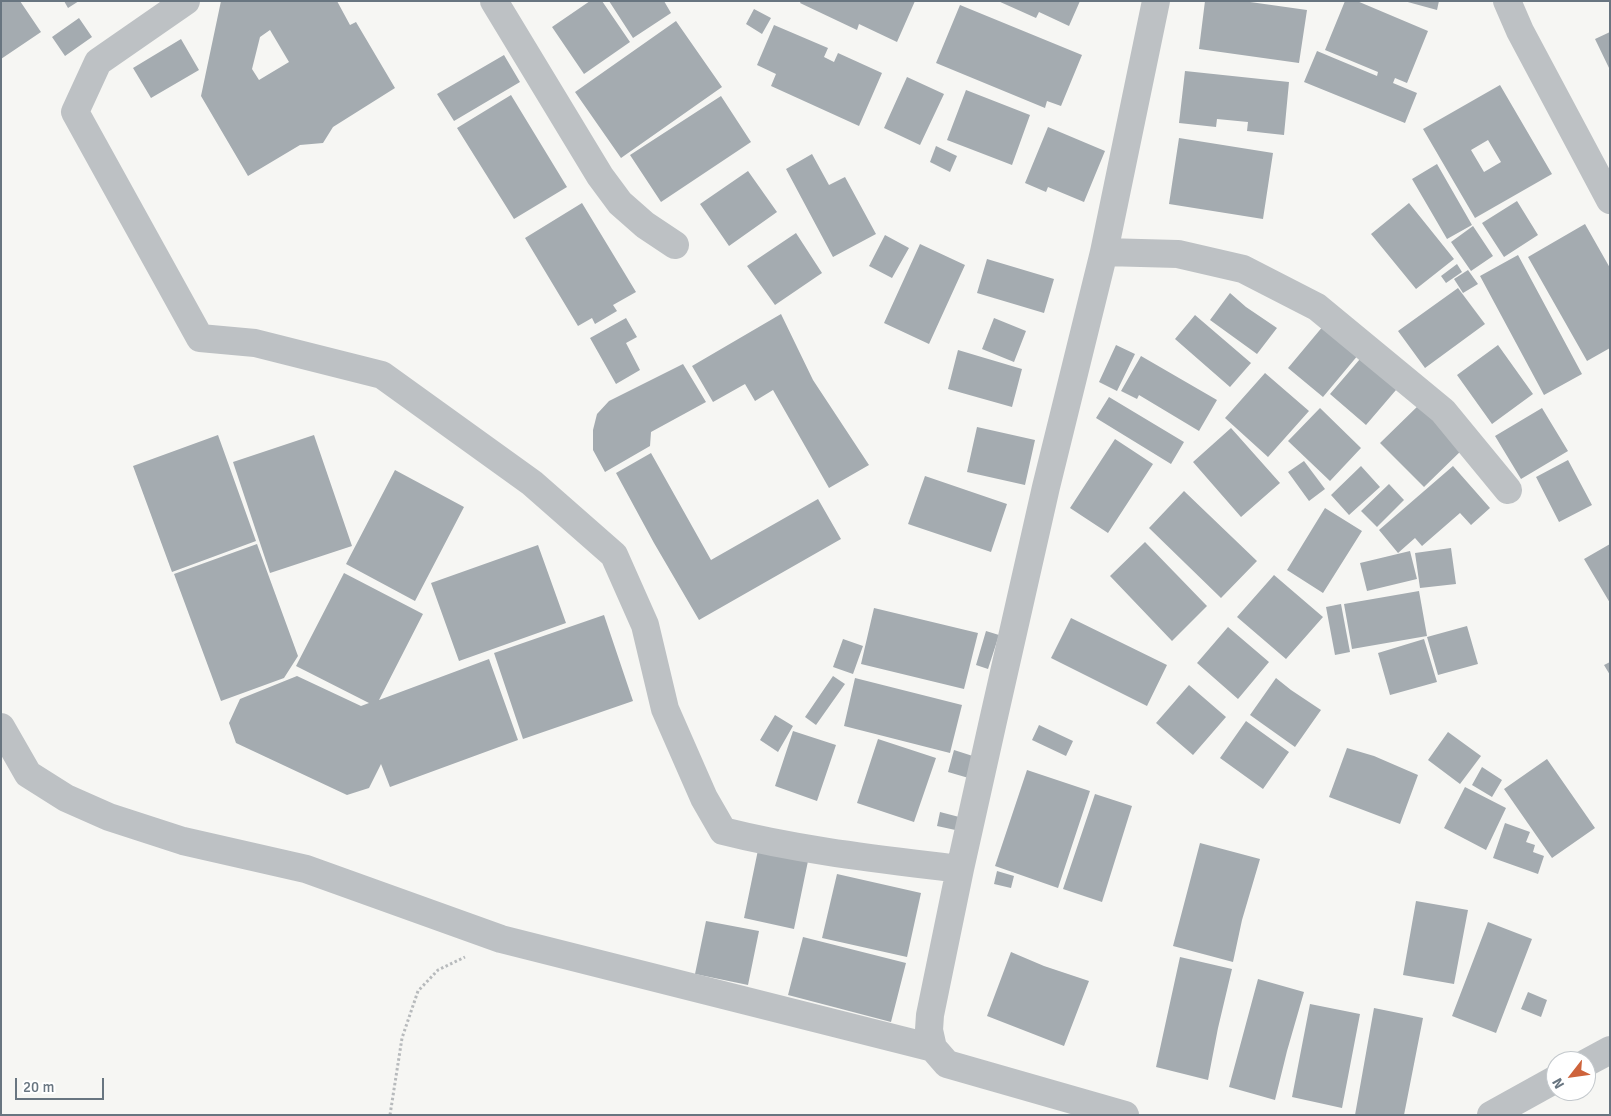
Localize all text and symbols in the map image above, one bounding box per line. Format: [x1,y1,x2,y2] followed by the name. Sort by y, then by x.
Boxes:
[1546,1051,1596,1101] north arrow
[18,1068,106,1100] scale bar
[1549,1075,1568,1092] text: N
[23,1078,54,1096] text: 20 m

